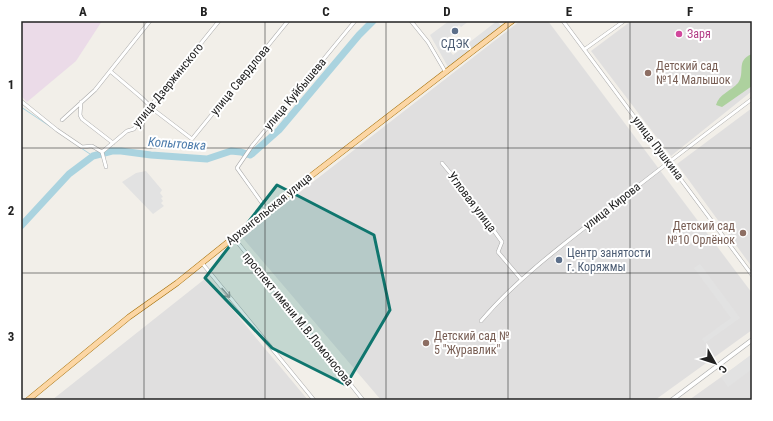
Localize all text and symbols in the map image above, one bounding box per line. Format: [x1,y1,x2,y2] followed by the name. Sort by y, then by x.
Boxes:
[79,4,87,19] text: A
[200,4,208,19] text: B
[322,4,330,19] text: C
[443,4,451,19] text: D
[566,4,573,19] text: E
[687,4,693,19] text: F
[450,26,460,36] marker: СДЭК
[687,27,711,41] place label: Заря
[674,29,684,39] marker: Заря
[441,37,470,51] place label: СДЭК
[130,40,206,130] street label: улица Дзержинского
[207,42,273,118] street label: улица Свердлова
[261,55,329,133] street label: улица Куйбышева
[656,59,731,87] place label: Детский сад №14 Малышок
[643,68,653,78] marker: Детский сад №14 Малышок
[8,77,14,92] text: 1
[629,113,687,183] street label: улица Пушкина
[147,134,207,153] water label: Копытовка
[445,169,499,235] street label: Угловая улица
[223,170,315,248] street label: Архангельская улица
[581,179,643,233] street label: улица Кирова
[8,203,15,218] text: 2
[667,219,736,247] place label: Детский сад №10 Орлёнок
[738,228,748,238] marker: Детский сад №10 Орлёнок
[567,246,651,274] place label: Центр занятости г. Коряжмы
[240,249,356,389] street label: проспект имени М.В.Ломоносова
[554,255,564,265] marker: Центр занятости г. Коряжмы
[222,288,231,299] one-way arrow
[8,329,14,344] text: 3
[434,329,510,357] place label: Детский сад № 5 "Журавлик"
[421,338,431,348] marker: Детский сад № 5 "Журавлик"
[695,343,735,383] north arrow
[715,362,729,376] text: С

